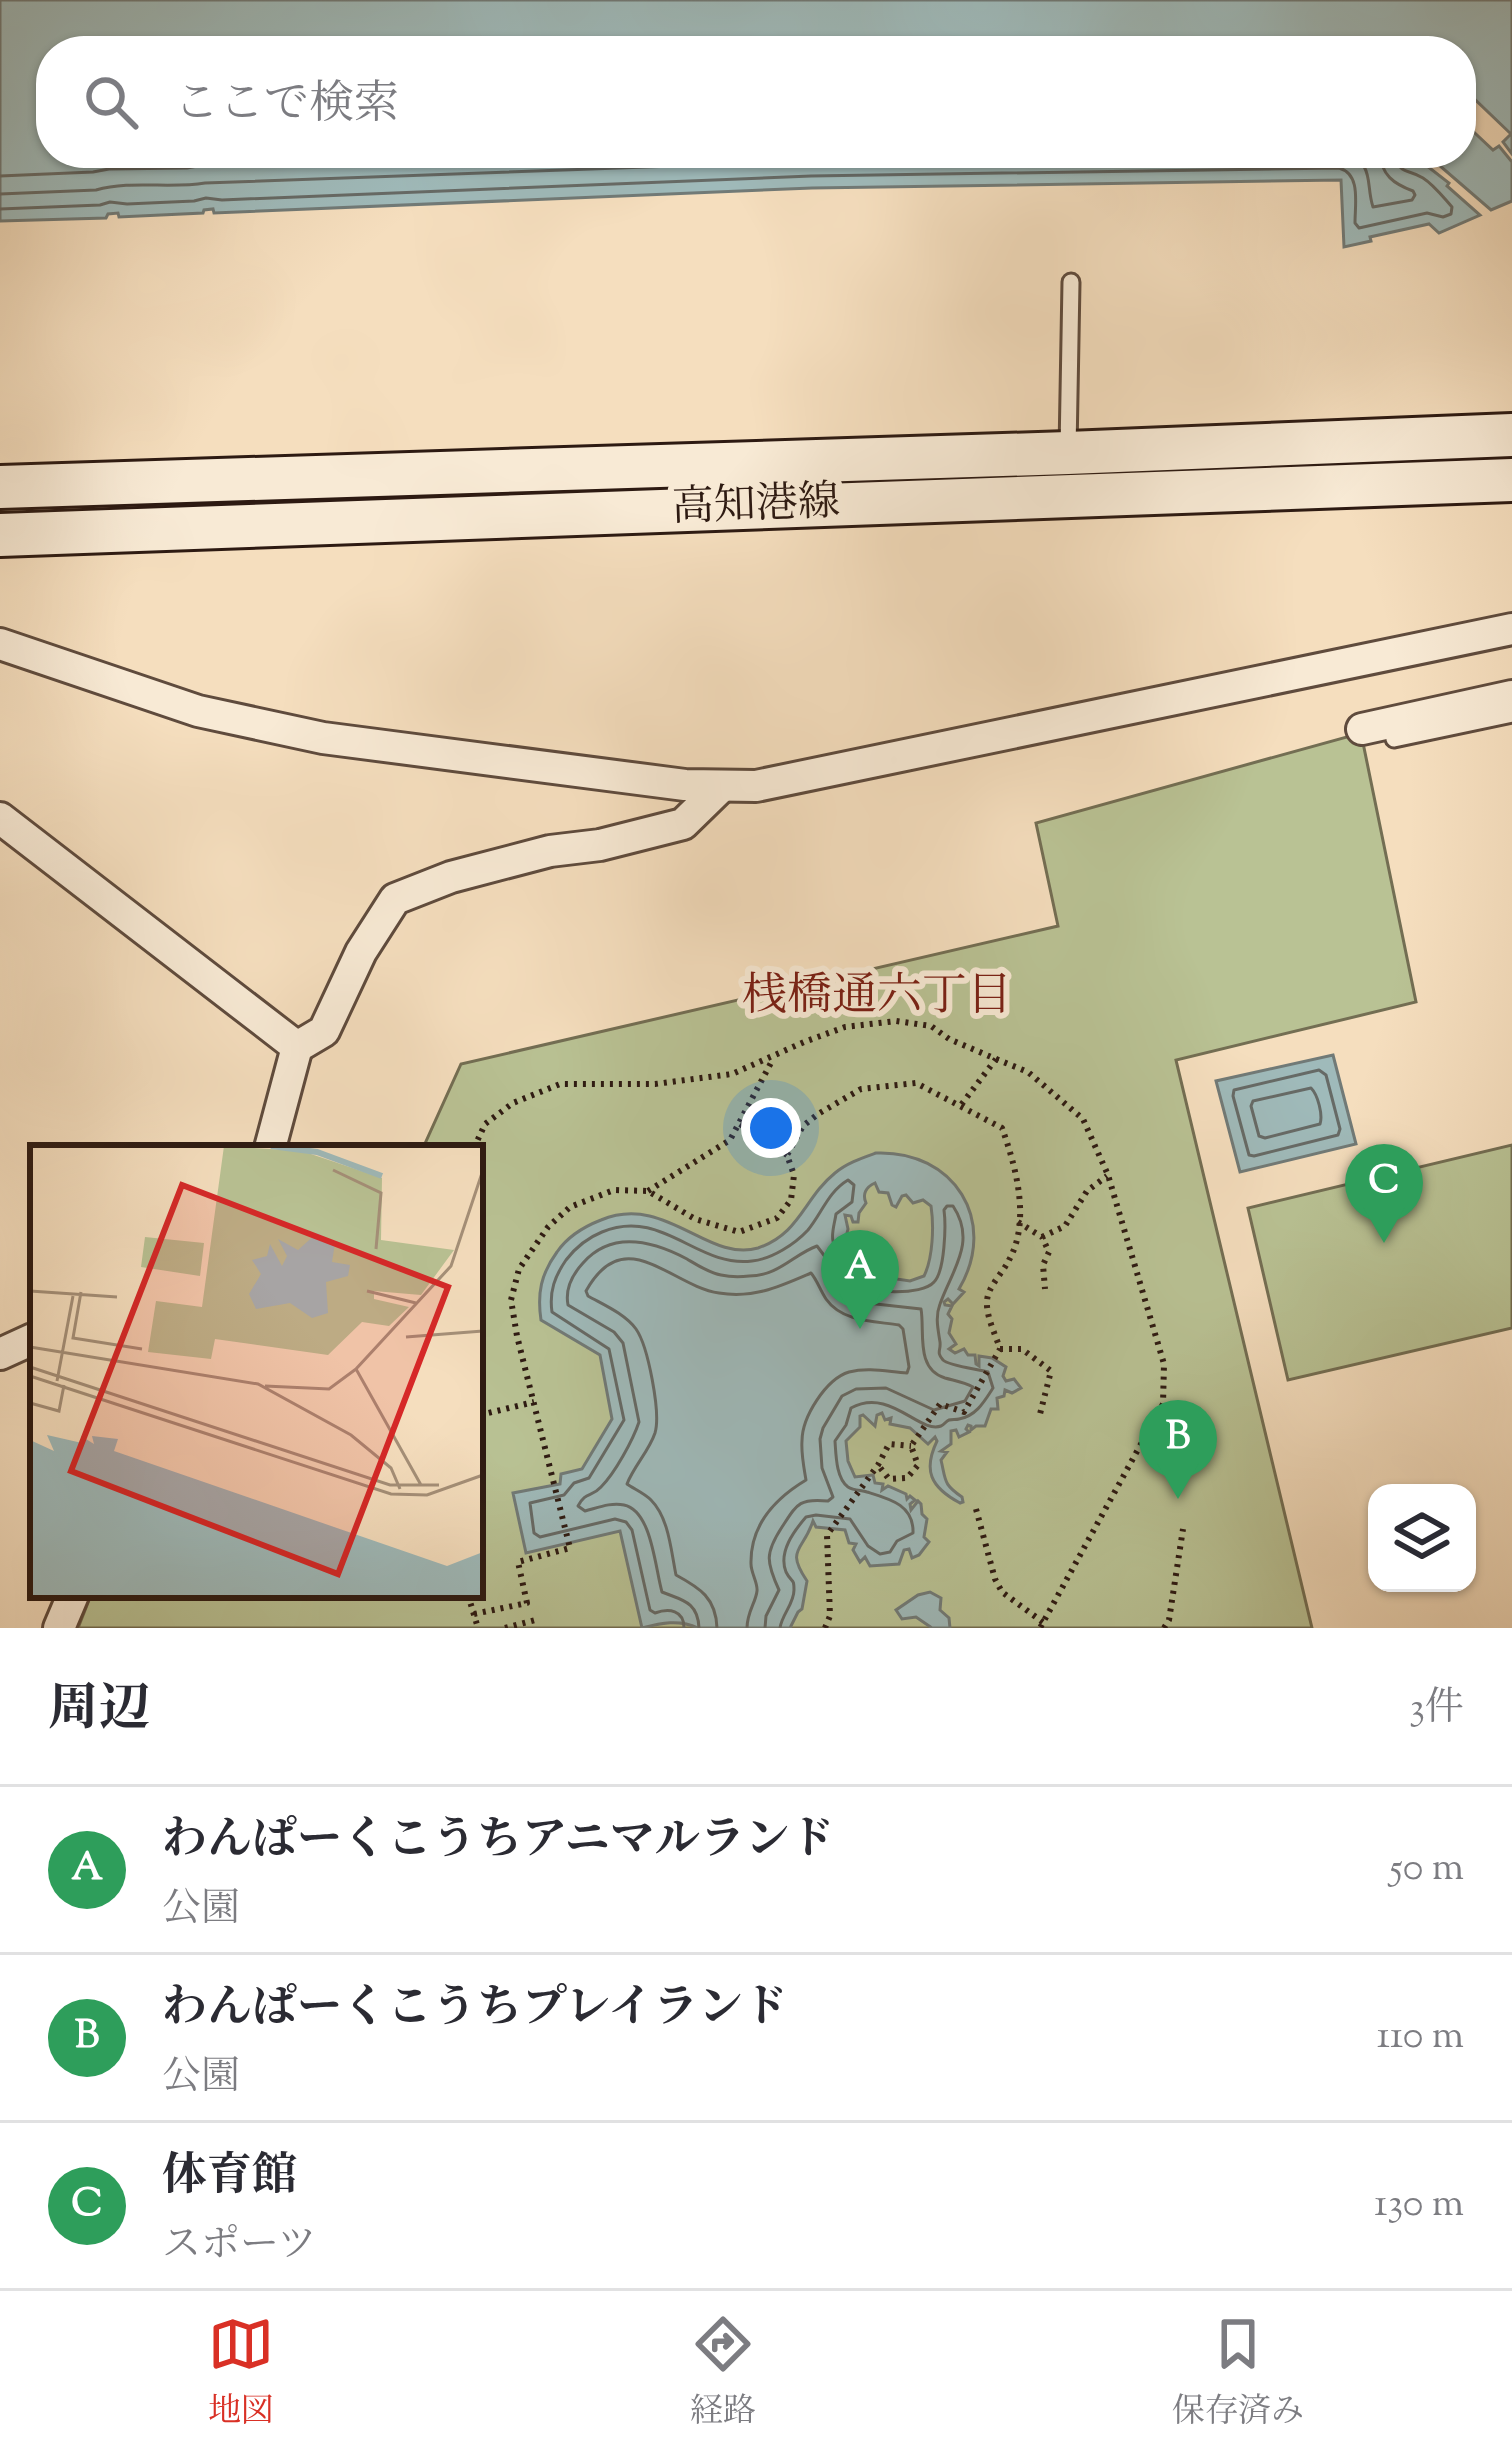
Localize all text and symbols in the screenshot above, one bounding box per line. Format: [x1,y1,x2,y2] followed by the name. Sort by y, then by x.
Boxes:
[36,36,1476,168] search box
[78,69,144,135] icon: search
[174,74,399,139] text: ここで検索
[671,474,841,540] street label: 高知港線
[742,966,1012,1031] district label: 桟橋通六丁目
[741,1098,801,1158] your location
[1345,1144,1423,1243] pin: C
[30,1145,483,1598] inset map
[821,1230,899,1329] pin: A
[1139,1400,1217,1499] pin: B
[1368,1484,1476,1592] map controls
[1368,1484,1476,1592] button: layers
[48,1675,150,1748] text: 周辺
[1409,1682,1464,1738] text: 3件
[162,1810,835,1875] text: わんぱーくこうちアニマルランド
[71,1842,103,1898] text: A
[1389,1842,1464,1898] text: 50 m
[162,1883,240,1939] text: 公園
[162,1978,788,2043] text: わんぱーくこうちプレイランド
[75,2010,99,2066] text: B
[1377,2010,1464,2066] text: 110 m
[162,2051,240,2107] text: 公園
[162,2146,297,2211] text: 体育館
[71,2178,103,2234] text: C
[1374,2178,1464,2234] text: 130 m
[162,2219,316,2275] text: スポーツ
[208,2311,274,2437] tab: 地図
[690,2311,756,2437] tab: 経路
[1172,2311,1304,2437] tab: 保存済み

